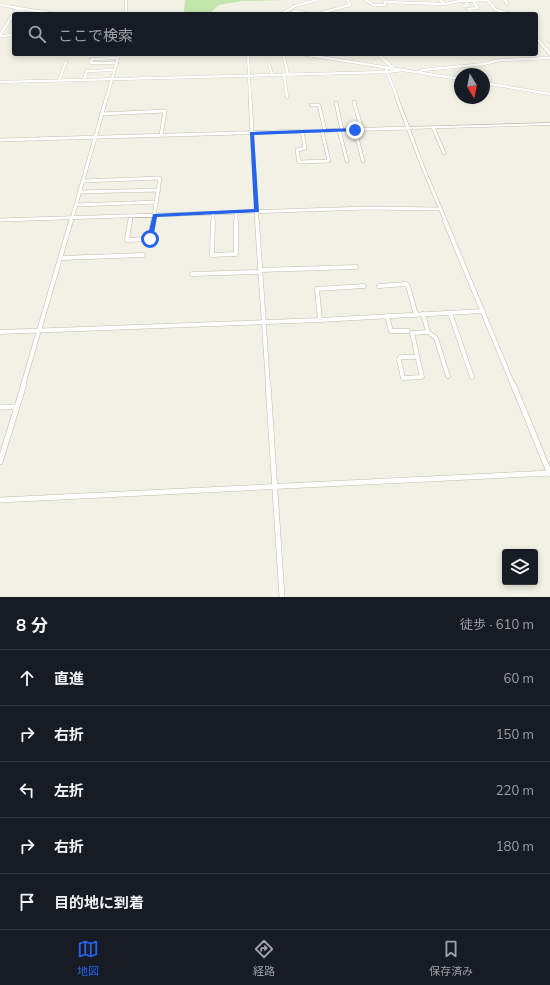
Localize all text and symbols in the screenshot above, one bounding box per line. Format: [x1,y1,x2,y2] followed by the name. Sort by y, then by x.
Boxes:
[12,12,538,56] search box
[26,23,48,45] icon: search
[58,26,133,45] text: ここで検索
[454,68,490,104] north arrow
[346,121,364,139] route end
[141,230,159,248] route start
[502,549,538,585] map controls
[502,549,538,585] button: layers
[16,614,48,635] text: 8 分
[460,616,534,632] text: 徒歩 · 610 m
[16,667,38,689] icon: ahead
[54,669,84,688] text: 直進
[504,670,534,686] text: 60 m
[16,723,38,745] icon: right
[54,725,84,744] text: 右折
[496,726,534,742] text: 150 m
[16,779,38,801] icon: left
[54,781,84,800] text: 左折
[496,782,534,798] text: 220 m
[16,835,38,857] icon: right
[54,837,84,856] text: 右折
[496,838,534,854] text: 180 m
[16,891,38,913] icon: arrive
[54,893,144,912] text: 目的地に到着
[77,938,99,978] tab: 地図
[253,938,275,978] tab: 経路
[429,938,473,978] tab: 保存済み

